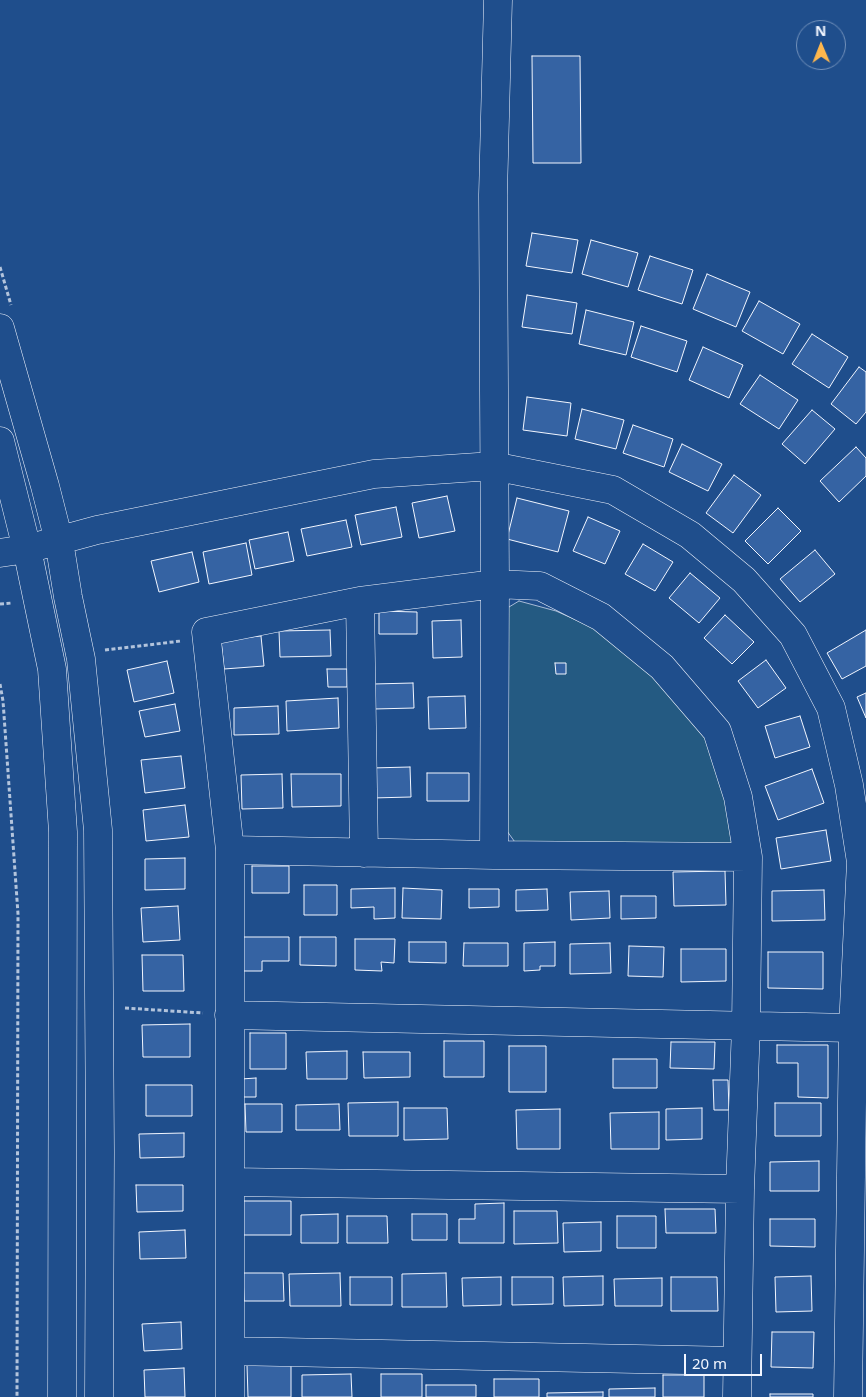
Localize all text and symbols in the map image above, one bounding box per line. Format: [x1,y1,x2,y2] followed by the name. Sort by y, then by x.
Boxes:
[796,20,846,70] north arrow
[815,21,827,40] text: N
[686,1344,764,1376] scale bar
[692,1353,727,1373] text: 20 m

